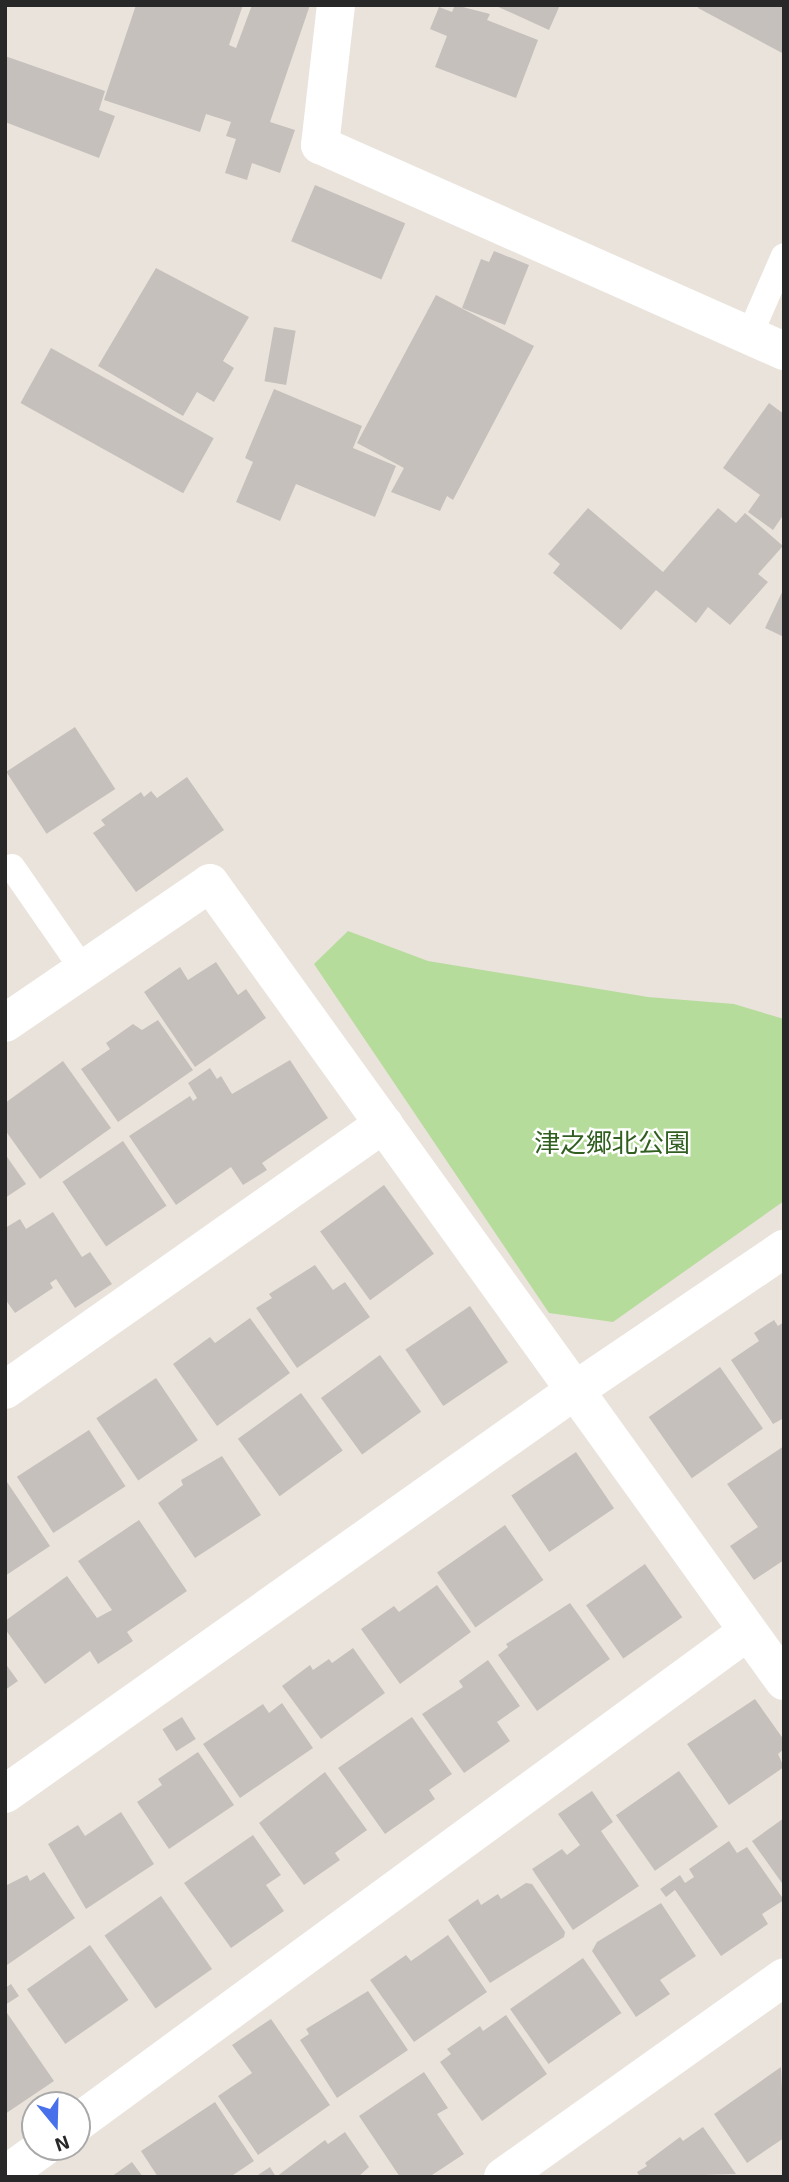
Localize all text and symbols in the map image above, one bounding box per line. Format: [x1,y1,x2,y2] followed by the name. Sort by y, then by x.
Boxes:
[534,1126,690,1158] park label: 津之郷北公園
[21,2091,91,2161] north arrow
[52,2131,73,2158] text: N

